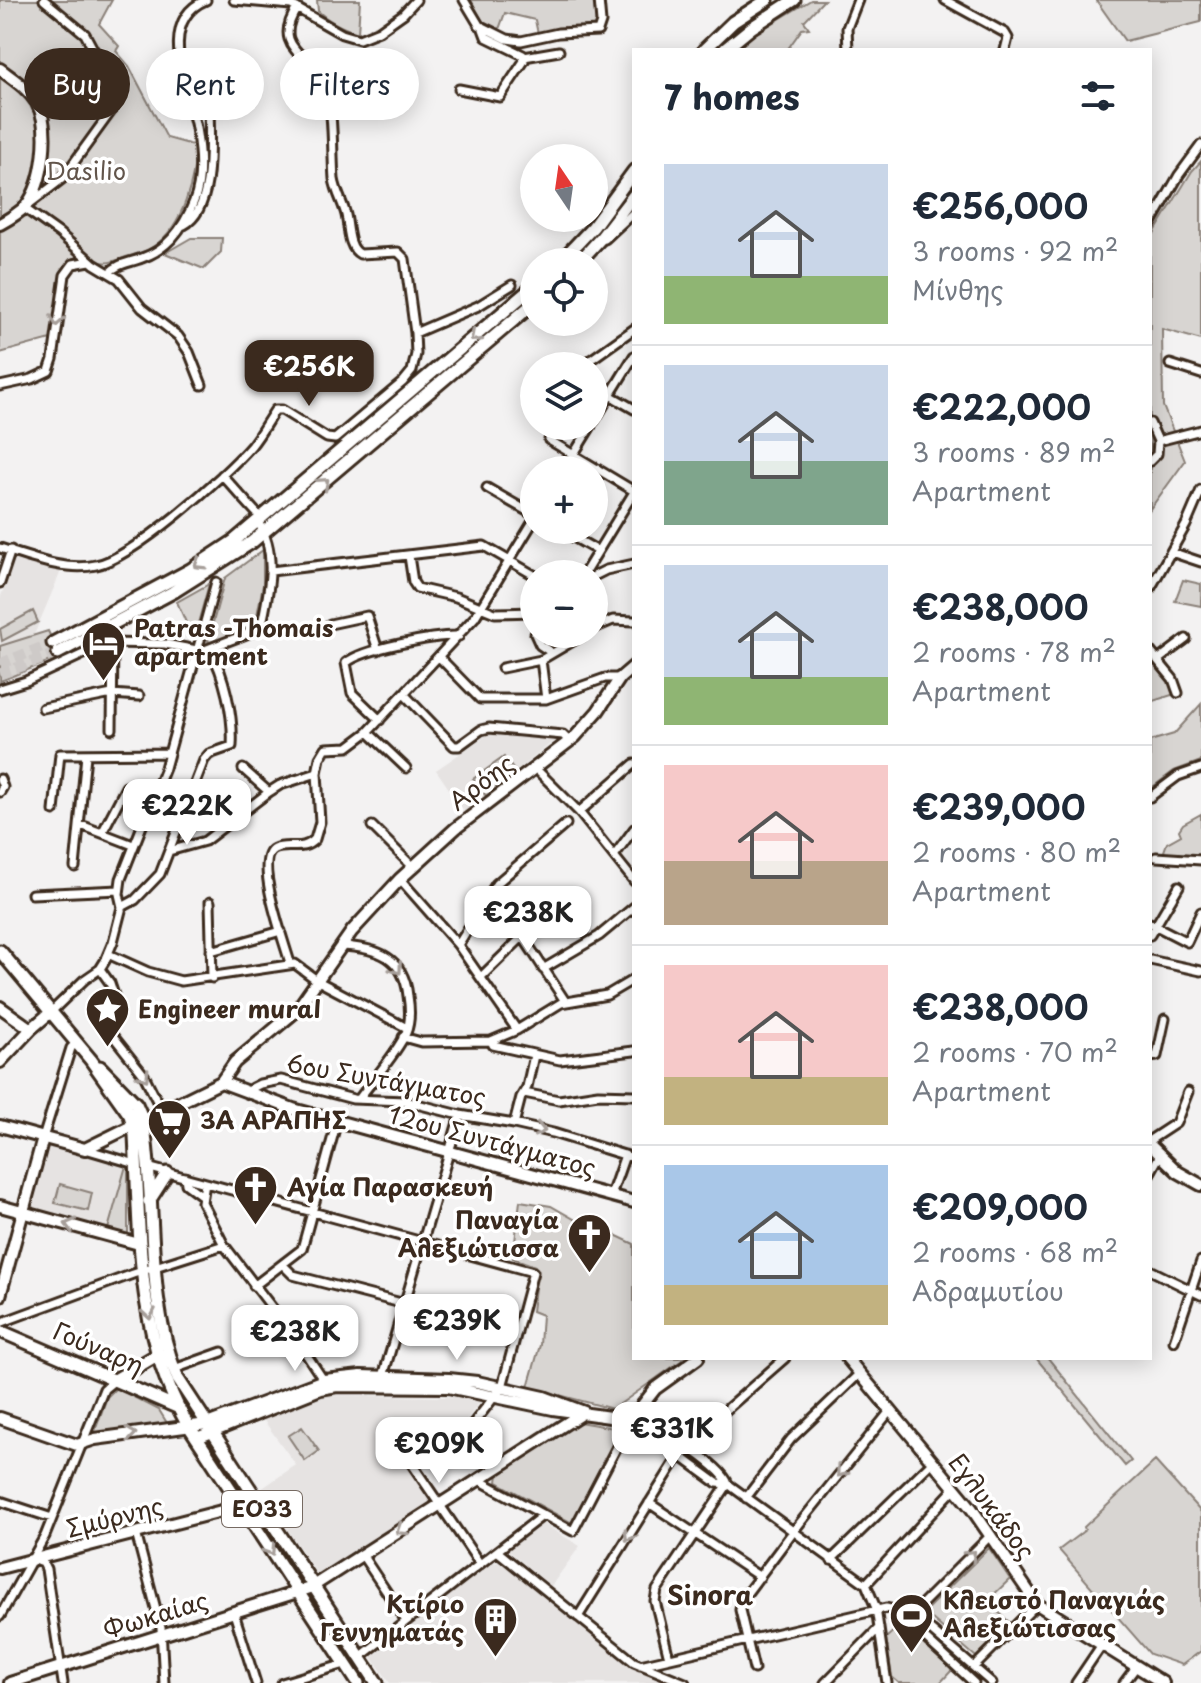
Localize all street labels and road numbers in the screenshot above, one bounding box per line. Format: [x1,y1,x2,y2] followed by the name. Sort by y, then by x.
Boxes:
[440,745,521,818] street label: Αρόης
[284,1044,489,1114] street label: 6ου Συντάγματος
[385,1095,600,1185] street label: 12ου Συντάγματος
[48,1312,150,1382] street label: Γούναρη
[941,1445,1044,1566] street label: Εγλυκάδος
[62,1487,167,1545] street label: Σμύρνης
[222,1491,302,1527] road number: ΕΟ33
[99,1581,212,1647] street label: Φωκαίας

